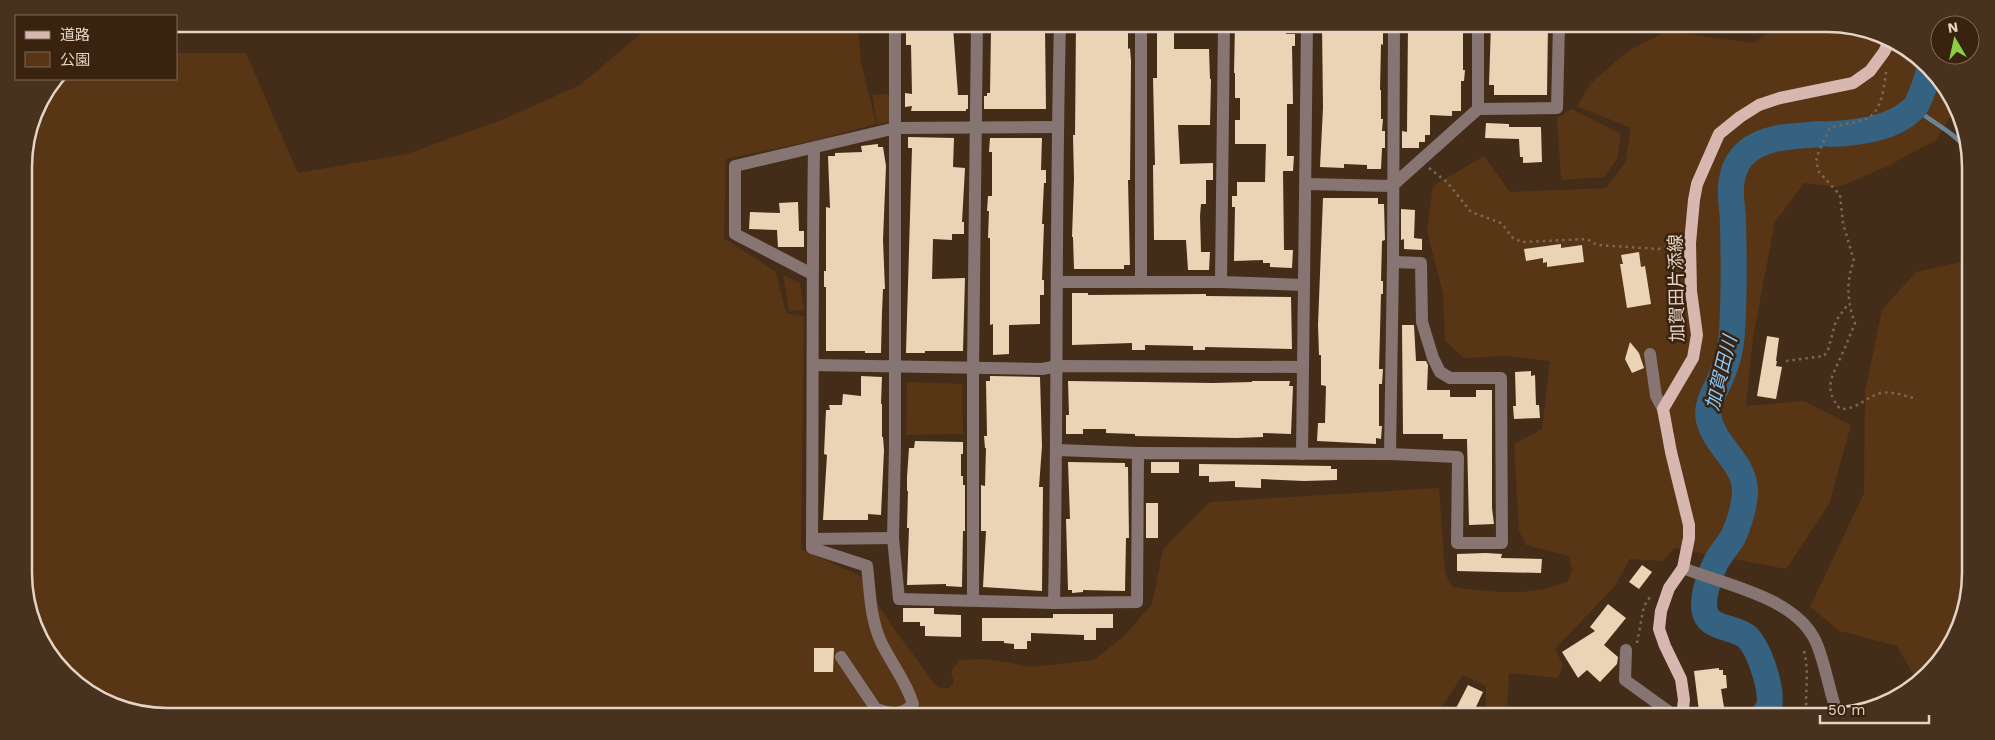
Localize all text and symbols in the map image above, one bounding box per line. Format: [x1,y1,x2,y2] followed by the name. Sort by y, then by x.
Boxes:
[15,15,178,80] legend
[1930,15,1980,65] north arrow
[1947,18,1959,36] text: N
[60,26,90,44] text: 道路
[60,51,90,69] text: 公園
[1665,234,1687,342] street label: 加賀田片添線
[1701,331,1742,413] water label: 加賀田川
[1820,692,1929,724] scale bar
[1828,701,1865,719] text: 50 m

